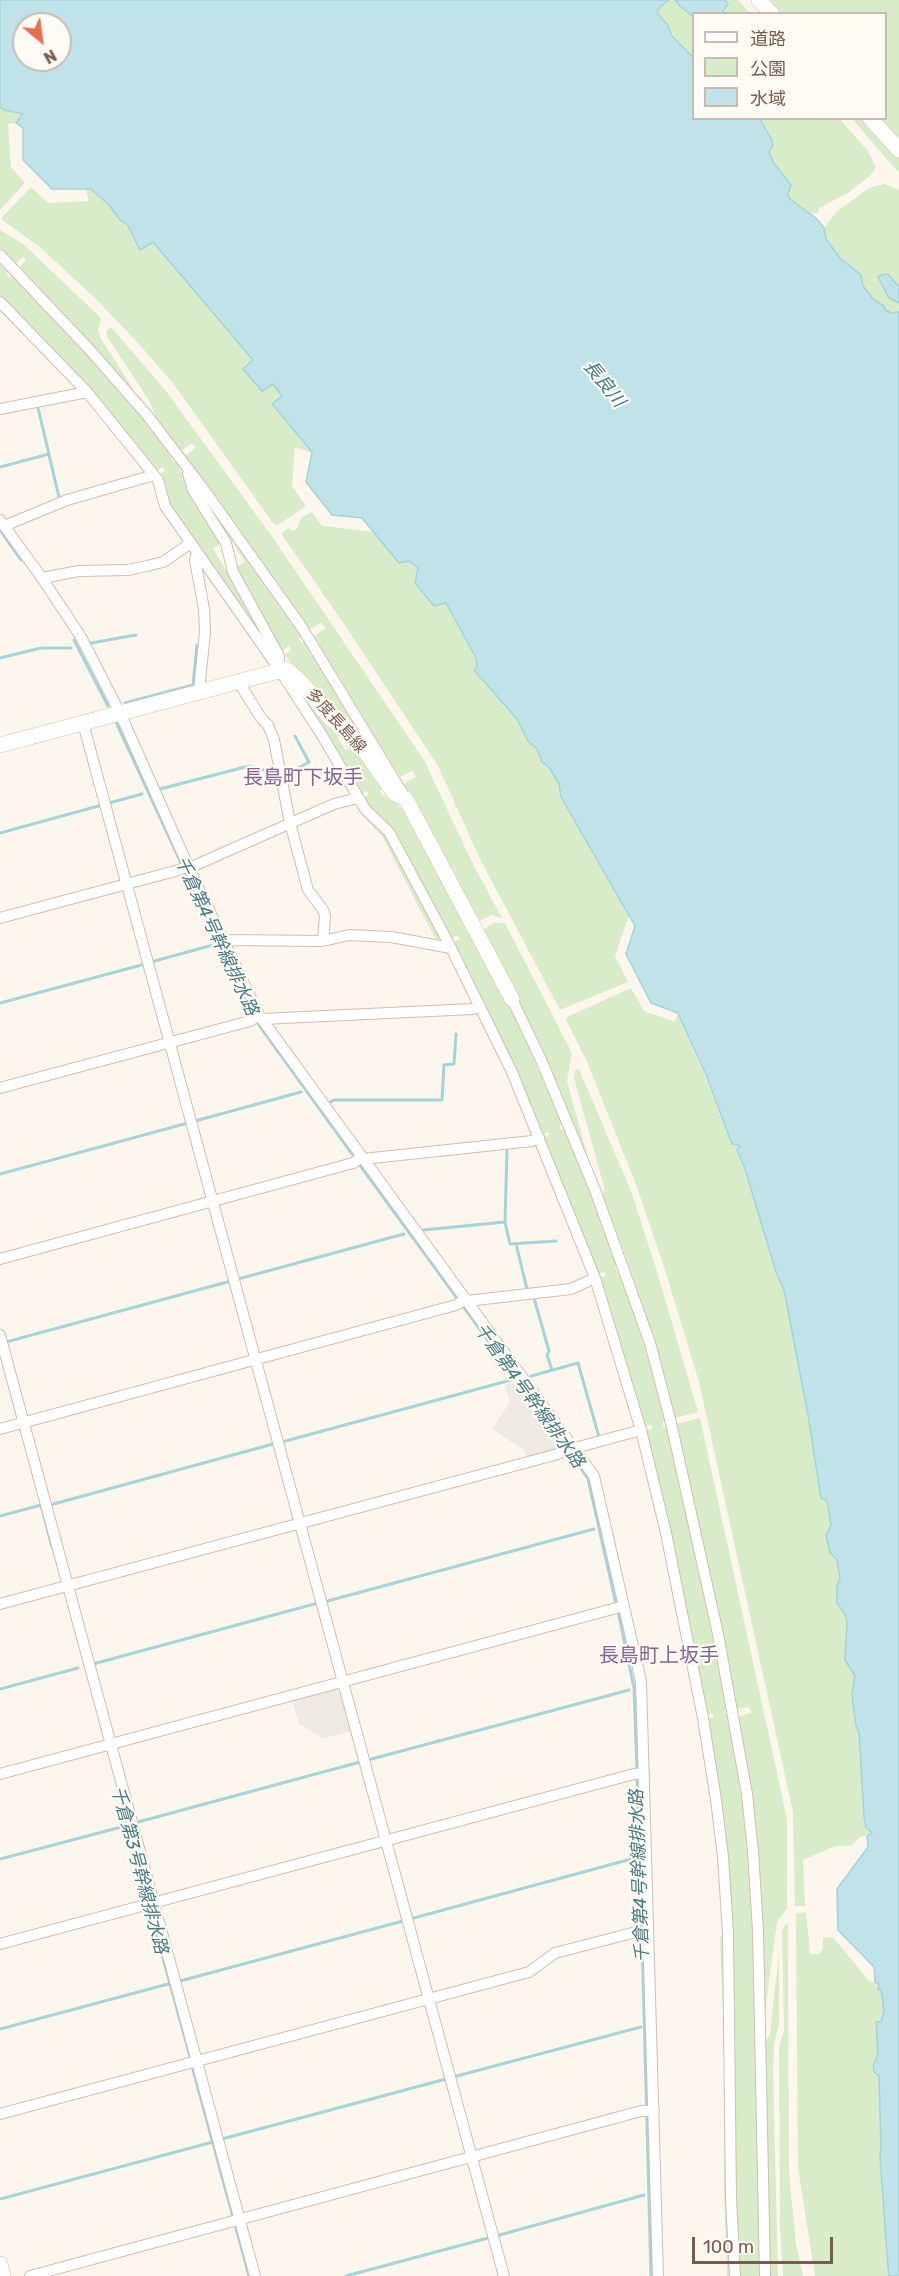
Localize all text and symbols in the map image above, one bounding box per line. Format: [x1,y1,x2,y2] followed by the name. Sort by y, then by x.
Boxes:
[12,12,72,72] north arrow
[692,12,887,120] legend
[750,28,786,50] text: 道路
[40,45,60,68] text: N
[750,58,786,80] text: 公園
[750,88,786,110] text: 水域
[579,356,629,412] water label: 長良川
[302,685,370,757] street label: 多度長島線
[243,766,363,790] district label: 長島町下坂手
[170,853,262,1019] water label: 千倉第4号幹線排水路
[469,1320,589,1472] water label: 千倉第4号幹線排水路
[599,1644,719,1668] district label: 長島町上坂手
[106,1784,172,1956] water label: 千倉第3号幹線排水路
[626,1789,654,1963] water label: 千倉第4号幹線排水路
[695,2225,836,2263] scale bar
[703,2236,754,2258] text: 100 m

